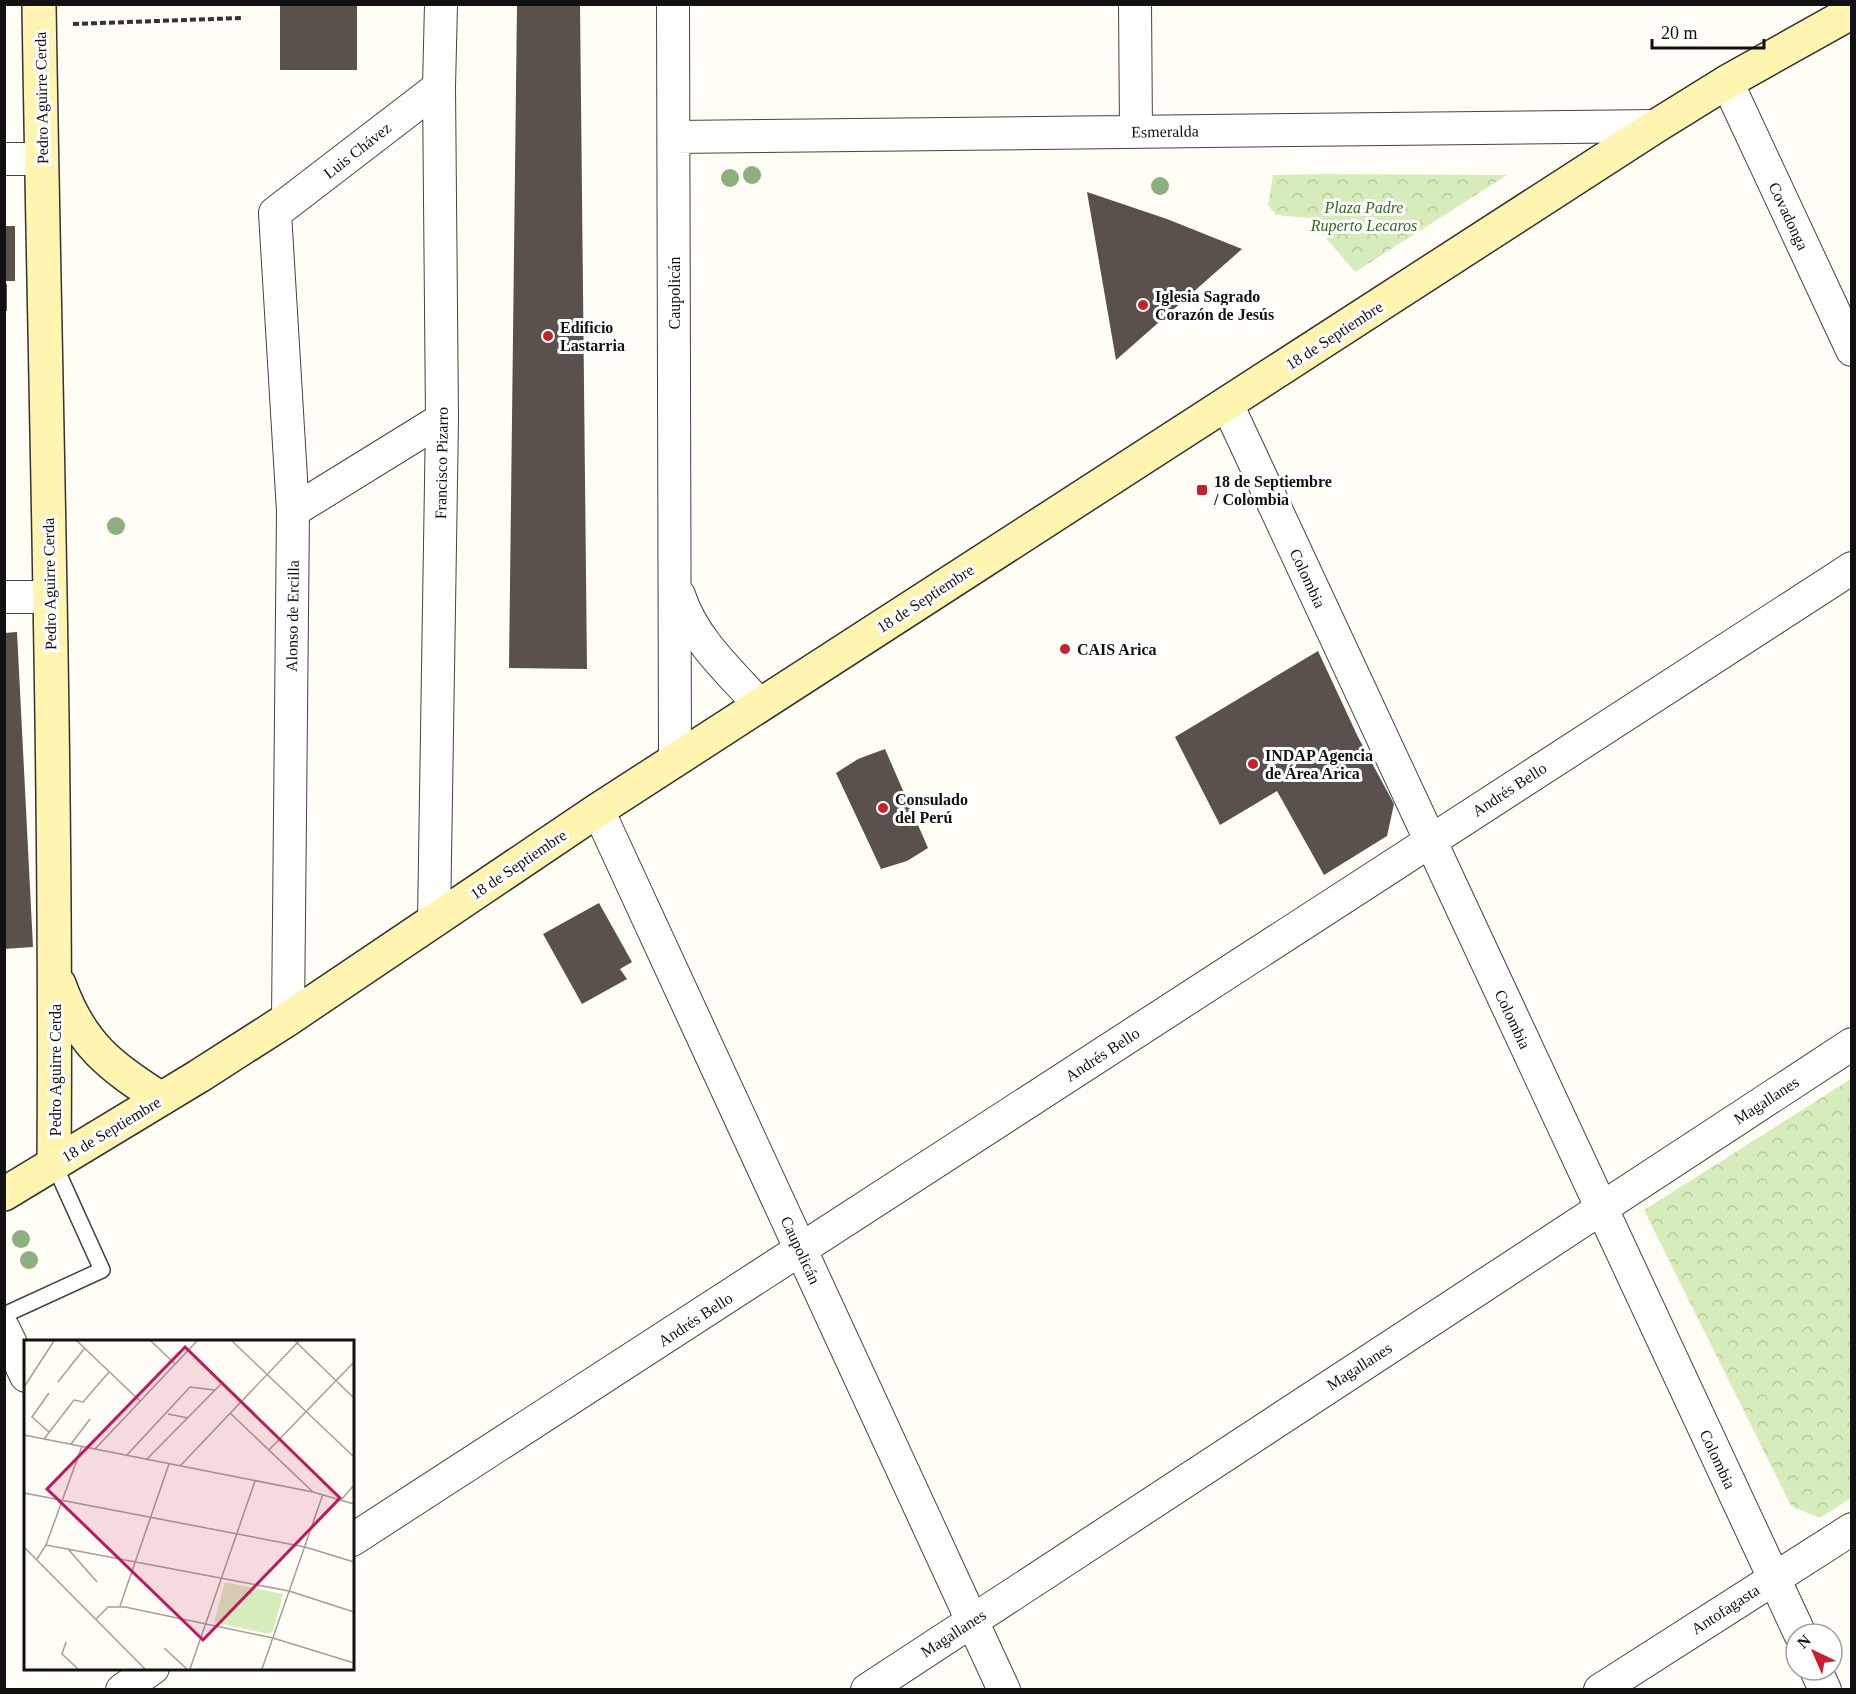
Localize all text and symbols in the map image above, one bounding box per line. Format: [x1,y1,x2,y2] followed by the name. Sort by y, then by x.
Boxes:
[1652,12,1764,50] scale bar
[1661,23,1698,43] text: 20 m
[32,32,52,164] street label: Pedro Aguirre Cerda
[320,119,394,182] street label: Luis Chávez
[1131,122,1199,141] street label: Esmeralda
[1765,180,1812,253] street label: Covadonga
[1310,199,1417,235] park label: Plaza Padre Ruperto Lecaros
[666,257,684,329] street label: Caupolicán
[1155,288,1274,323] place label: Iglesia Sagrado Corazón de Jesús
[1136,298,1150,312] marker: Iglesia Sagrado Corazón de Jesús
[1283,298,1386,374] street label: 18 de Septiembre
[560,319,625,354] place label: Edificio Lastarria
[541,329,555,343] marker: Edificio Lastarria
[432,407,451,519] street label: Francisco Pizarro
[1213,473,1332,508] place label: 18 de Septiembre / Colombia
[1195,483,1209,497] marker: 18 de Septiembre / Colombia
[40,518,60,650] street label: Pedro Aguirre Cerda
[1287,546,1329,610] street label: Colombia
[283,560,302,672] street label: Alonso de Ercilla
[874,561,977,637] street label: 18 de Septiembre
[1077,641,1157,658] place label: CAIS Arica
[1058,642,1072,656] marker: CAIS Arica
[1265,747,1373,782] place label: INDAP Agencia de Área Arica
[1246,757,1260,771] marker: INDAP Agencia de Área Arica
[1469,759,1549,820] street label: Andrés Bello
[895,791,968,826] place label: Consulado del Perú
[876,801,890,815] marker: Consulado del Perú
[467,826,570,904] street label: 18 de Septiembre
[1492,987,1534,1051] street label: Colombia
[47,1004,65,1136] street label: Pedro Aguirre Cerda
[1062,1024,1142,1085] street label: Andrés Bello
[1731,1073,1802,1128] street label: Magallanes
[59,1093,164,1166] street label: 18 de Septiembre
[777,1214,824,1287] street label: Caupolicán
[655,1289,735,1350] street label: Andrés Bello
[1324,1339,1395,1394] street label: Magallanes
[24,1340,354,1670] inset map
[1697,1427,1739,1491] street label: Colombia
[1688,1581,1763,1638] street label: Antofagasta
[918,1606,989,1661] street label: Magallanes
[1784,1622,1844,1682] north arrow
[1794,1631,1814,1652] text: N

